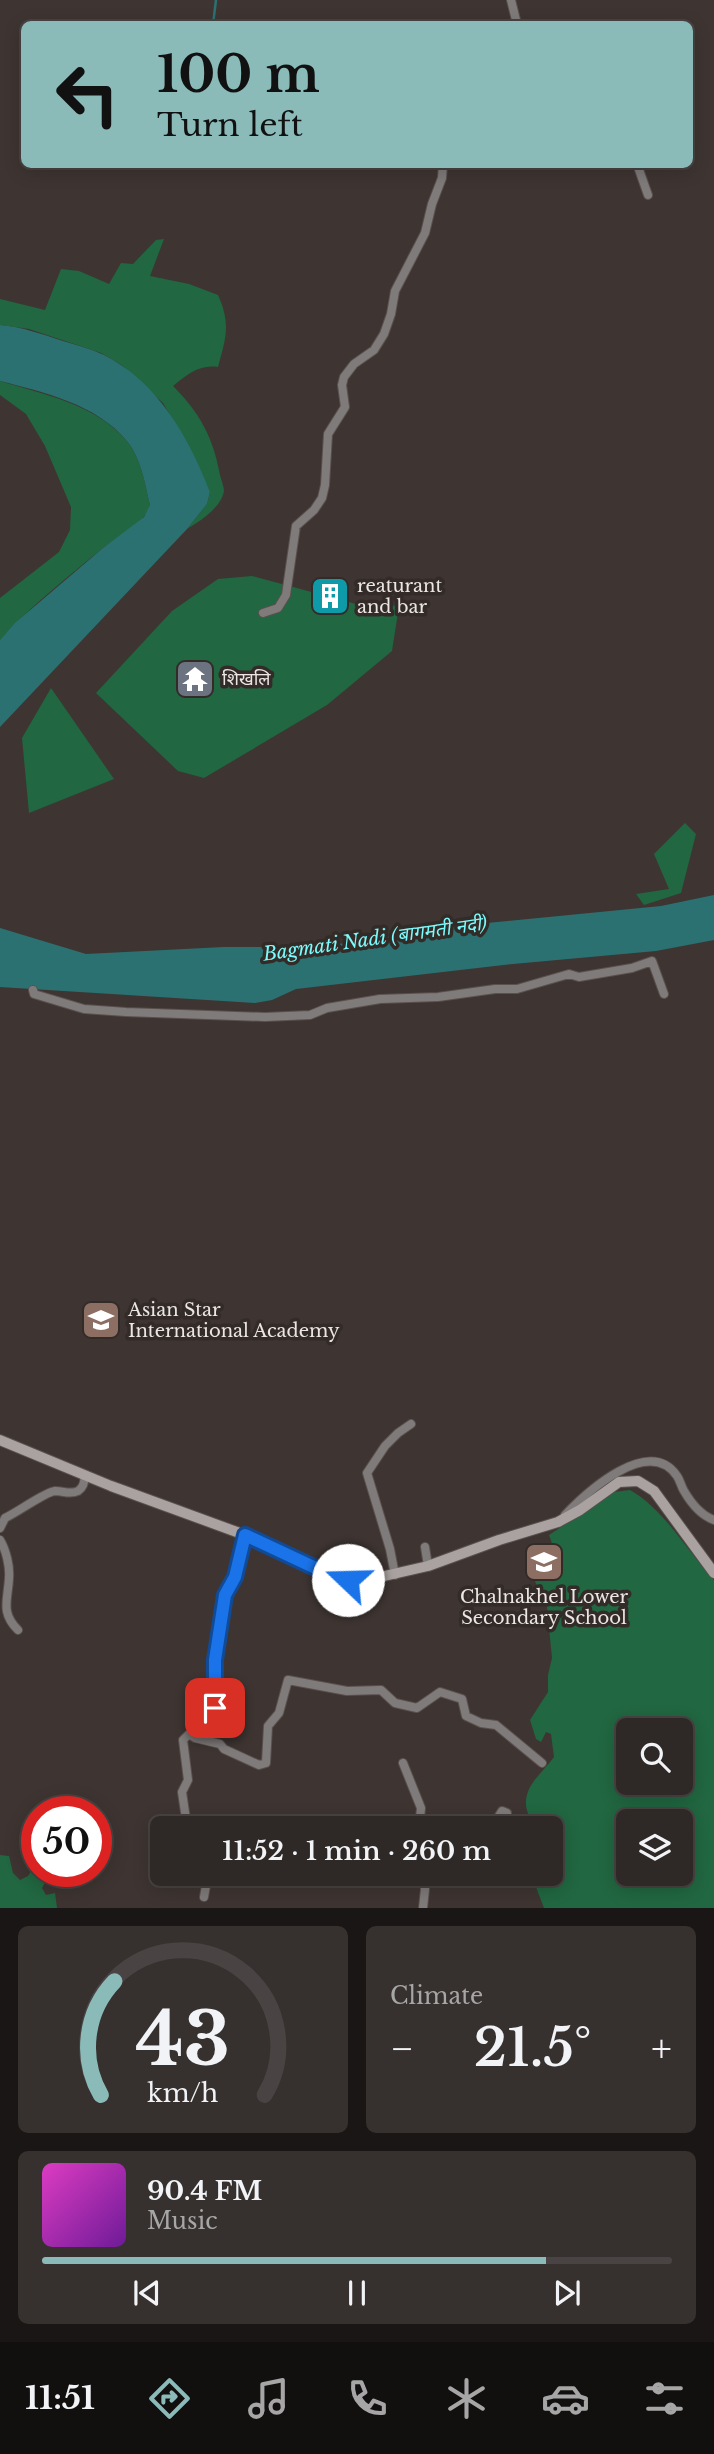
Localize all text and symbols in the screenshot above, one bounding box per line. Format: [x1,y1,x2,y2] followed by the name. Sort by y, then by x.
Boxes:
[157,44,320,105] text: 100 m
[42,49,133,140] icon: left
[157,105,303,145] text: Turn left
[309,575,351,617] building icon: reaturant and bar
[357,575,442,618] place label: reaturant and bar
[174,658,216,700] temple icon: शिखलि
[222,668,271,690] place label: शिखलि
[261,911,489,966] water label: Bagmati Nadi (बागमती नदी)
[80,1299,122,1341] school or university icon: Asian Star International Academy
[127,1299,340,1342] place label: Asian Star International Academy
[523,1541,565,1583] school or university icon: Chalnakhel Lower Secondary School
[311,1543,385,1617] position arrow
[460,1586,629,1629] place label: Chalnakhel Lower Secondary School
[185,1678,245,1738] pin
[196,1689,234,1727] icon: arrive
[616,1718,693,1886] map controls
[616,1718,693,1795] button: search
[21,1796,112,1887] speed limit sign: 50
[616,1809,693,1886] button: layers
[222,1835,491,1867] text: 11:52 · 1 min · 260 m
[390,1982,483,2010] text: Climate
[136,1995,230,2086] text: 43
[474,2016,591,2080] text: 21.5°
[390,2025,414,2072] text: −
[651,2025,672,2072] text: +
[148,2078,218,2109] text: km/h
[147,2175,262,2207] text: 90.4 FM
[147,2207,218,2235] text: Music
[128,2274,166,2312] icon: previous
[338,2274,376,2312] icon: pause
[548,2274,586,2312] icon: next
[145,2374,194,2423] icon: directions
[244,2374,293,2423] icon: music
[343,2374,392,2423] icon: phone
[442,2374,491,2423] icon: climate
[541,2374,590,2423] icon: car
[640,2374,689,2423] icon: filters
[25,2378,95,2418] text: 11:51

